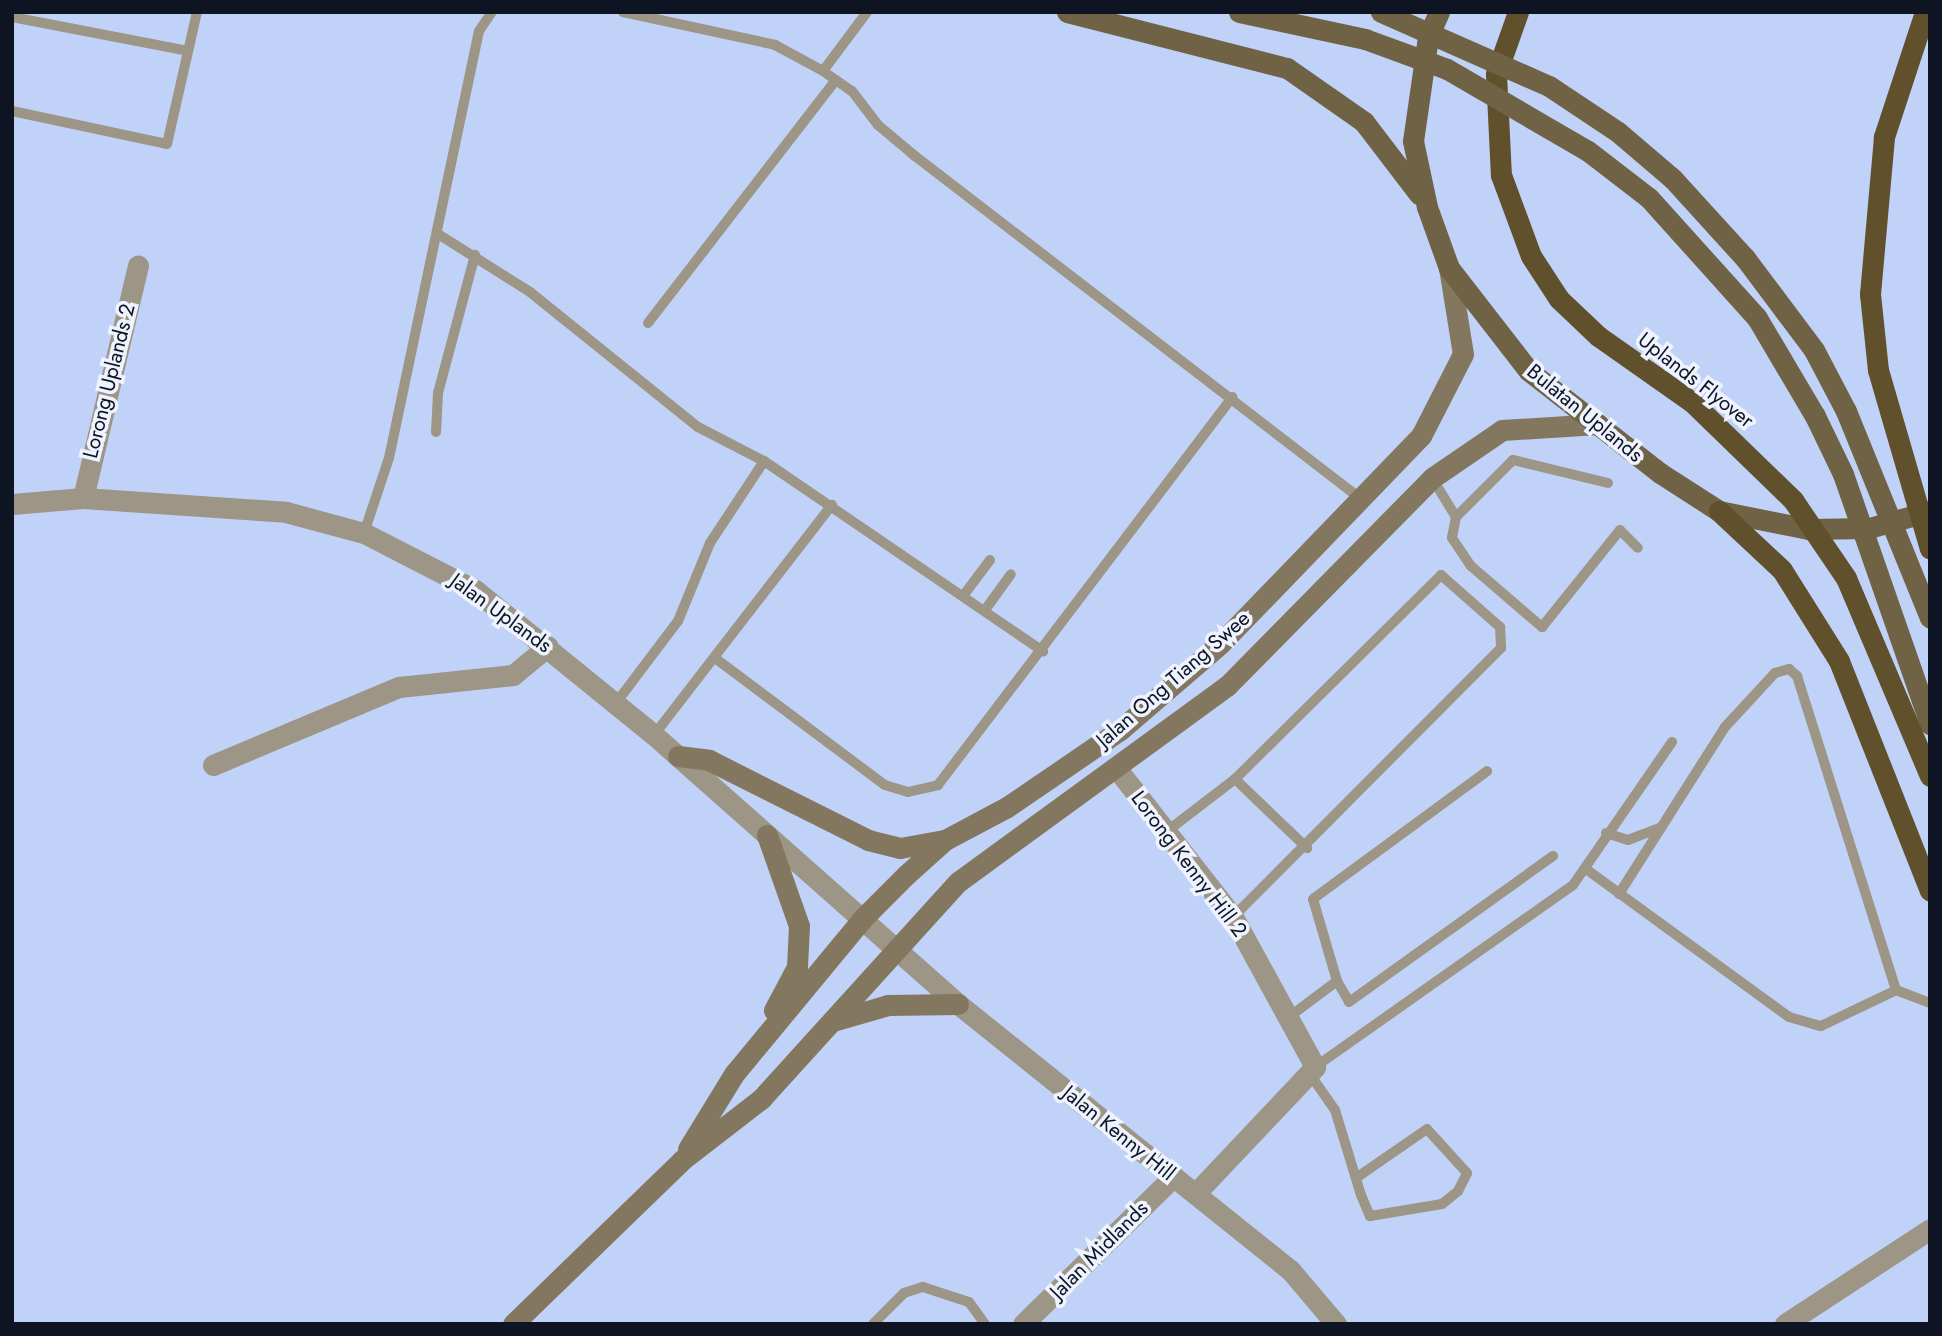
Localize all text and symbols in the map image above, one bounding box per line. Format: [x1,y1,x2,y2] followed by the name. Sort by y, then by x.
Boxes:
[78,301,140,461] street label: Lorong Uplands 2
[1633,327,1759,433] street label: Uplands Flyover
[1522,359,1648,467] street label: Bulatan Uplands
[445,568,557,658] street label: Jalan Uplands
[1091,606,1255,752] street label: Jalan Ong Tiang Swee
[1126,786,1252,942] street label: Lorong Kenny Hill 2
[1058,1080,1180,1186] street label: Jalan Kenny Hill
[1045,1196,1153,1304] street label: Jalan Midlands

